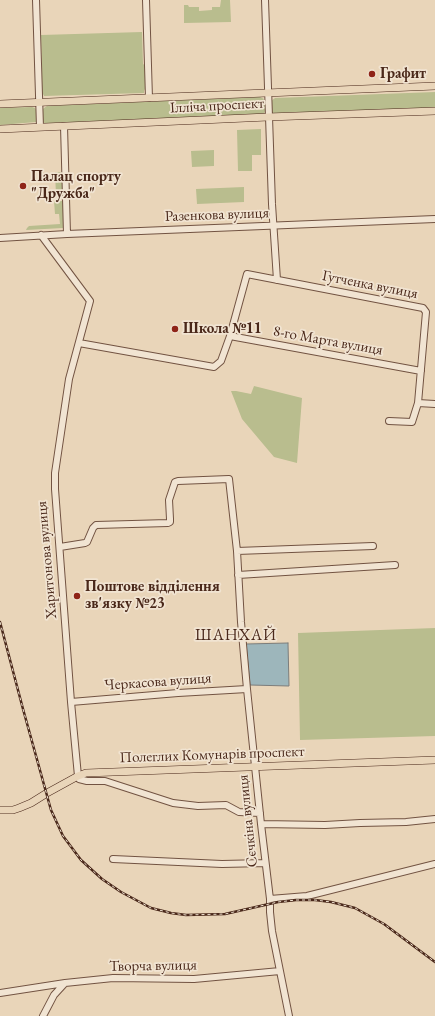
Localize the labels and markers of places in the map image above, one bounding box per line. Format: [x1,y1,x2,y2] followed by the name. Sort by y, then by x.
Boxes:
[380,65,426,83] place label: Графит
[367,69,377,79] marker: Графит
[31,168,121,203] place label: Палац спорту "Дружба"
[18,181,28,191] marker: Палац спорту "Дружба"
[183,320,262,338] place label: Школа №11
[170,324,180,334] marker: Школа №11
[85,578,220,613] place label: Поштове відділення зв'язку №23
[72,591,82,601] marker: Поштове відділення зв'язку №23

